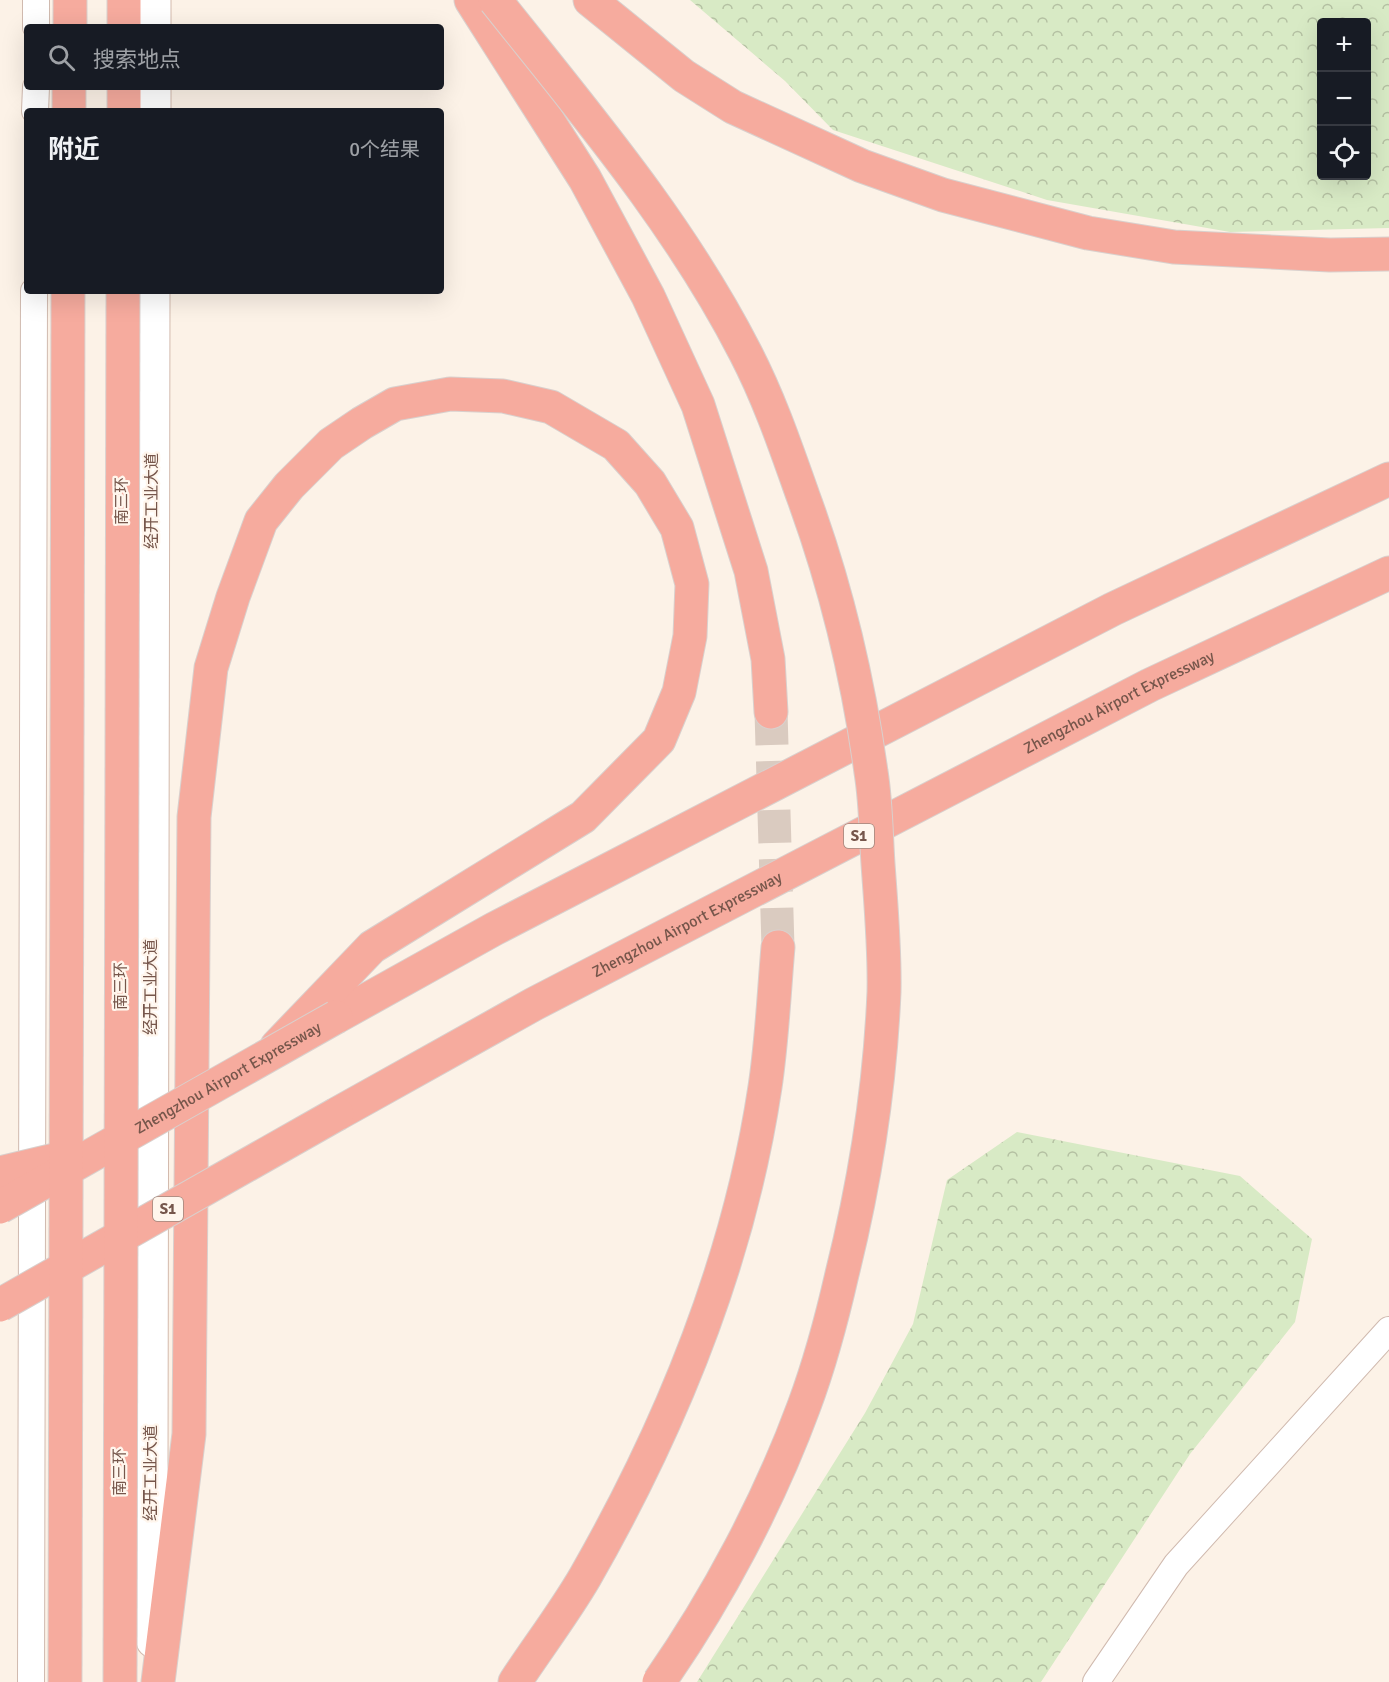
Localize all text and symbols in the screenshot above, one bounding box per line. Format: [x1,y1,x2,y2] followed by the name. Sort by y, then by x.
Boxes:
[1317,18,1371,180] map controls
[1317,18,1371,72] button: +
[24,24,444,90] search box
[45,41,78,74] icon: search
[93,46,181,73] text: 搜索地点
[1317,72,1371,126] button: −
[1317,126,1371,180] button: locate
[48,134,100,166] text: 附近
[349,137,420,162] text: 0个结果
[142,453,162,549] street label: 经开工业大道
[112,477,132,525] street label: 南三环
[1020,646,1218,759] street label: Zhengzhou Airport Expressway
[844,824,874,848] road number: S1
[589,867,786,982] street label: Zhengzhou Airport Expressway
[141,939,161,1035] street label: 经开工业大道
[111,962,131,1010] street label: 南三环
[131,1017,325,1139] street label: Zhengzhou Airport Expressway
[153,1197,183,1221] road number: S1
[141,1425,161,1521] street label: 经开工业大道
[110,1448,130,1496] street label: 南三环

